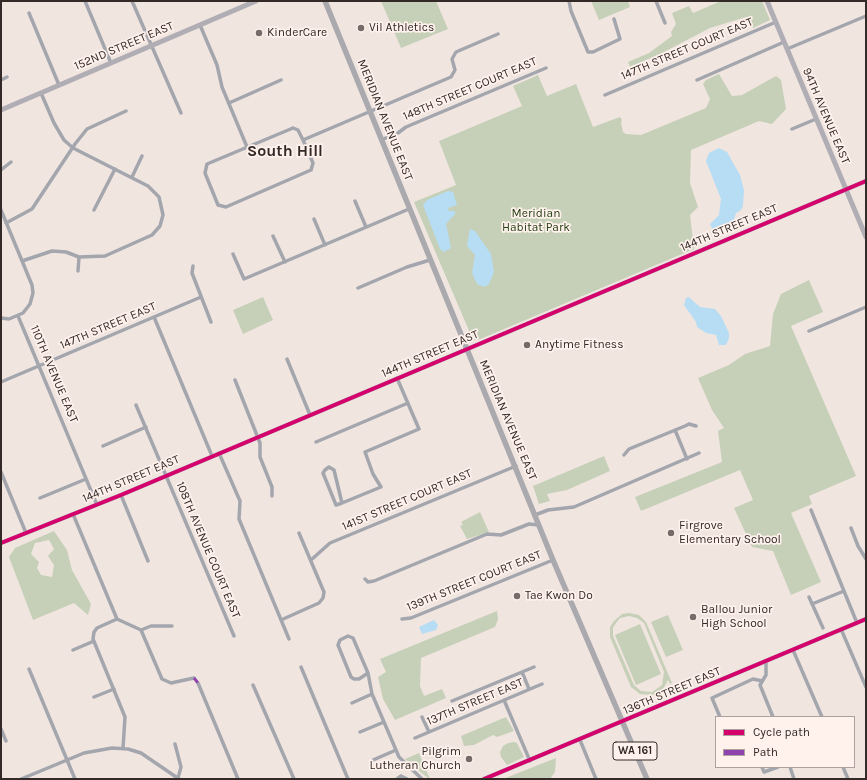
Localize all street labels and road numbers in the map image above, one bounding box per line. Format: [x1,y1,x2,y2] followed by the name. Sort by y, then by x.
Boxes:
[619,15,755,83] street label: 147TH STREET COURT EAST
[72,19,176,73] street label: 152ND STREET EAST
[401,54,539,124] street label: 148TH STREET COURT EAST
[354,57,416,183] street label: MERIDIAN AVENUE EAST
[799,66,853,166] street label: 94TH AVENUE EAST
[678,201,780,255] street label: 144TH STREET EAST
[58,299,158,353] street label: 147TH STREET EAST
[27,323,81,425] street label: 110TH AVENUE EAST
[379,327,481,381] street label: 144TH STREET EAST
[476,358,540,482] street label: MERIDIAN AVENUE EAST
[80,452,182,506] street label: 144TH STREET EAST
[340,466,474,534] street label: 141ST STREET COURT EAST
[173,479,243,621] street label: 108TH AVENUE COURT EAST
[405,547,543,615] street label: 139TH STREET COURT EAST
[621,664,723,718] street label: 136TH STREET EAST
[425,675,525,729] street label: 137TH STREET EAST
[613,742,657,760] road number: WA 161

